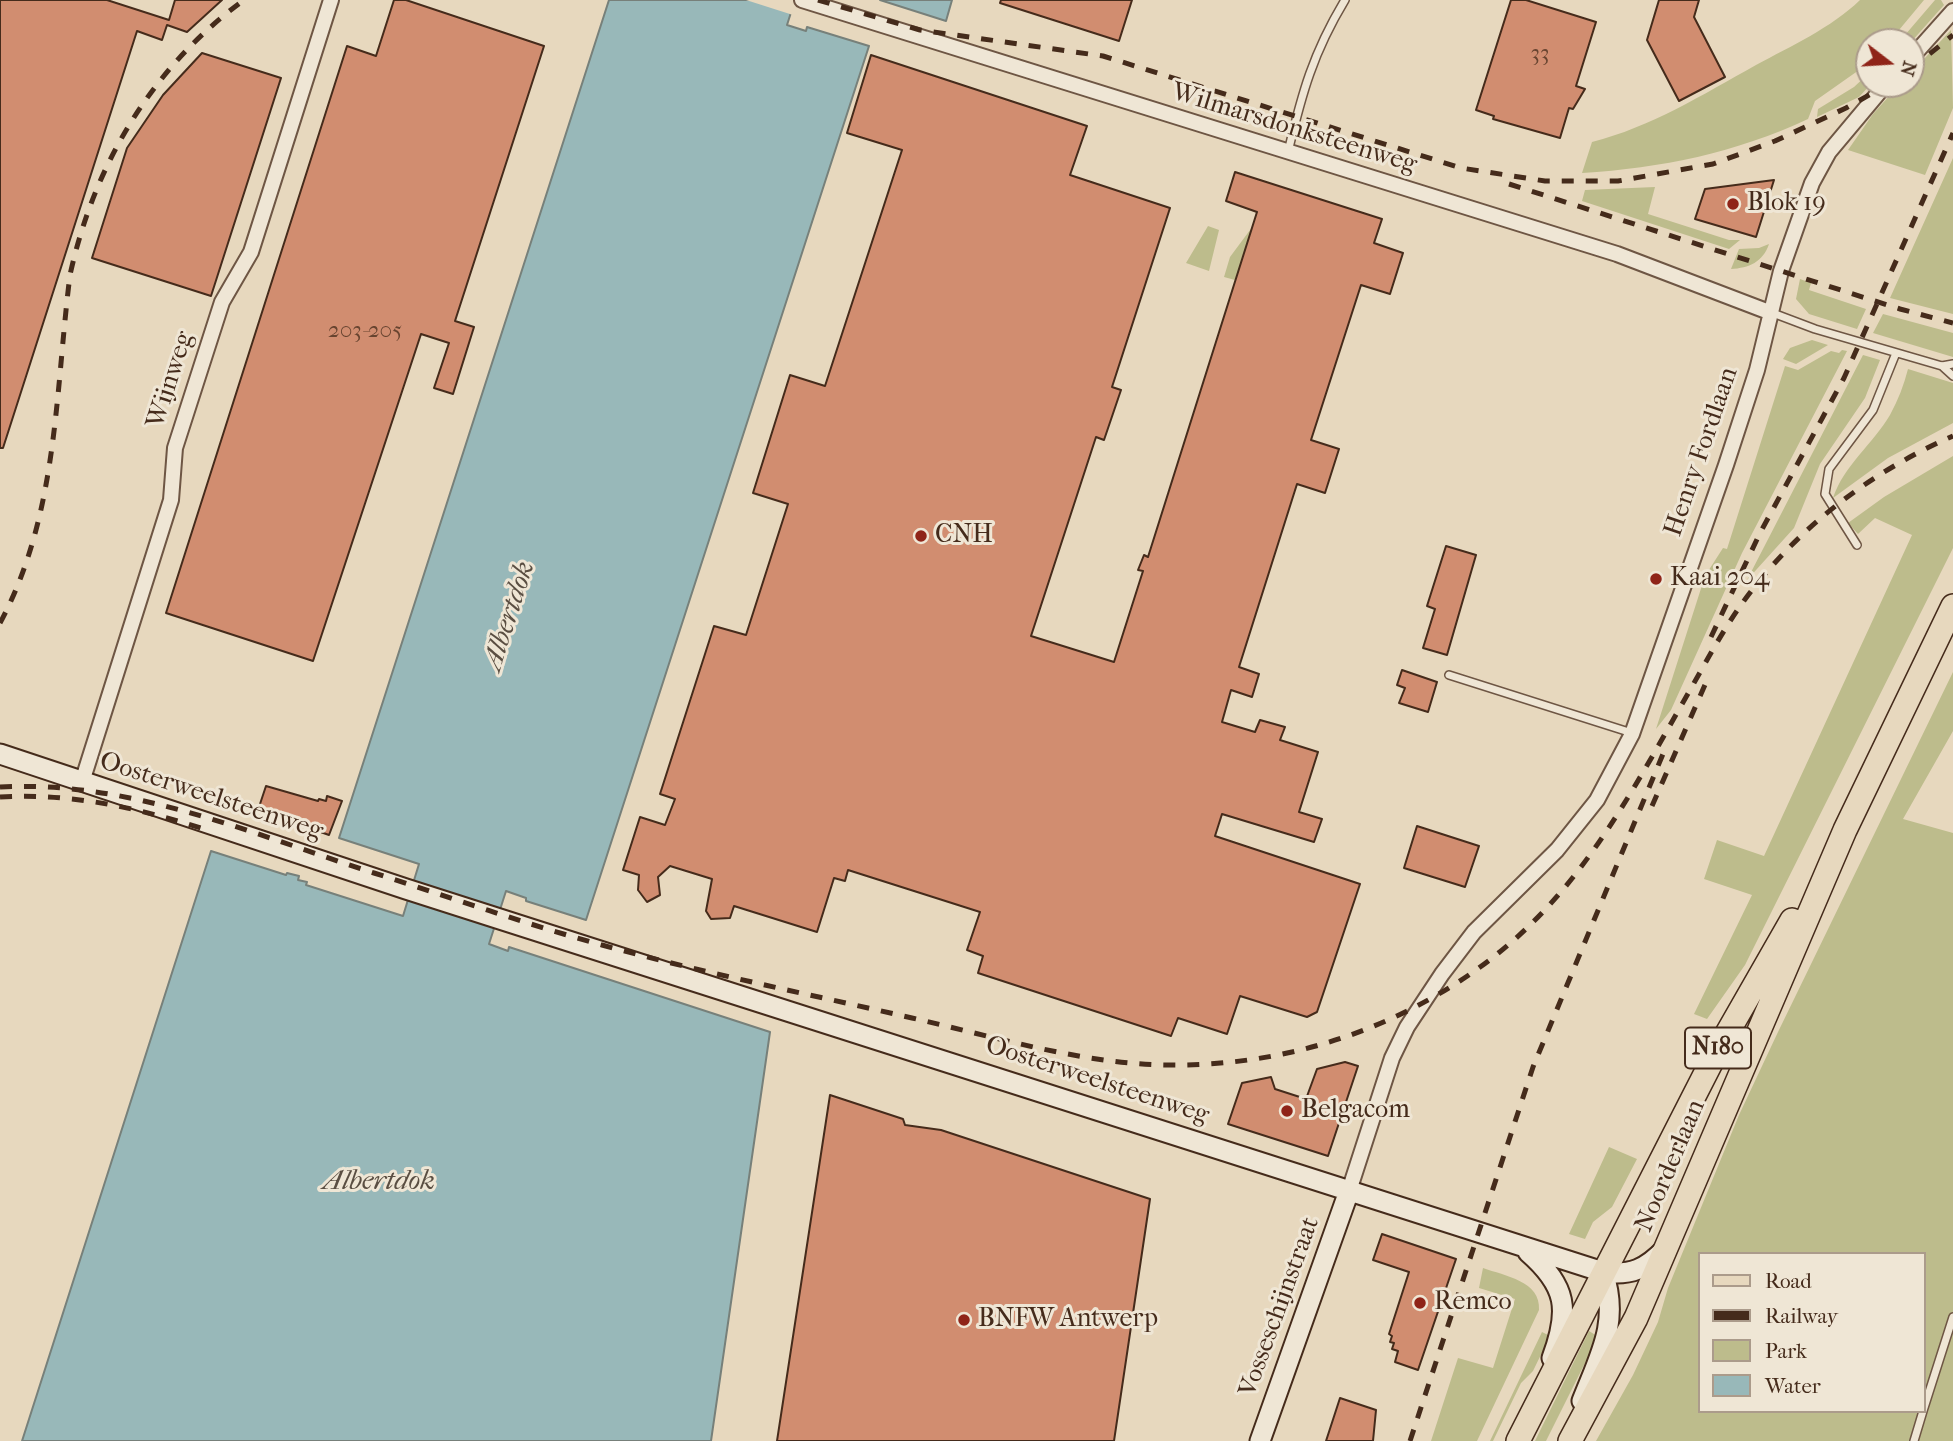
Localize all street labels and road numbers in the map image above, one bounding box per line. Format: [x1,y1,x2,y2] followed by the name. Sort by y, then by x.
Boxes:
[1168,77,1420,181] street label: Wilmarsdonksteenweg
[141,328,201,432] street label: Wijnweg
[1658,363,1746,541] street label: Henry Fordlaan
[95,746,327,848] street label: Oosterweelsteenweg
[1685,1028,1751,1068] road number: N180
[981,1030,1213,1132] street label: Oosterweelsteenweg
[1629,1095,1713,1237] street label: Noorderlaan
[1233,1213,1327,1401] street label: Vosseschijnstraat

